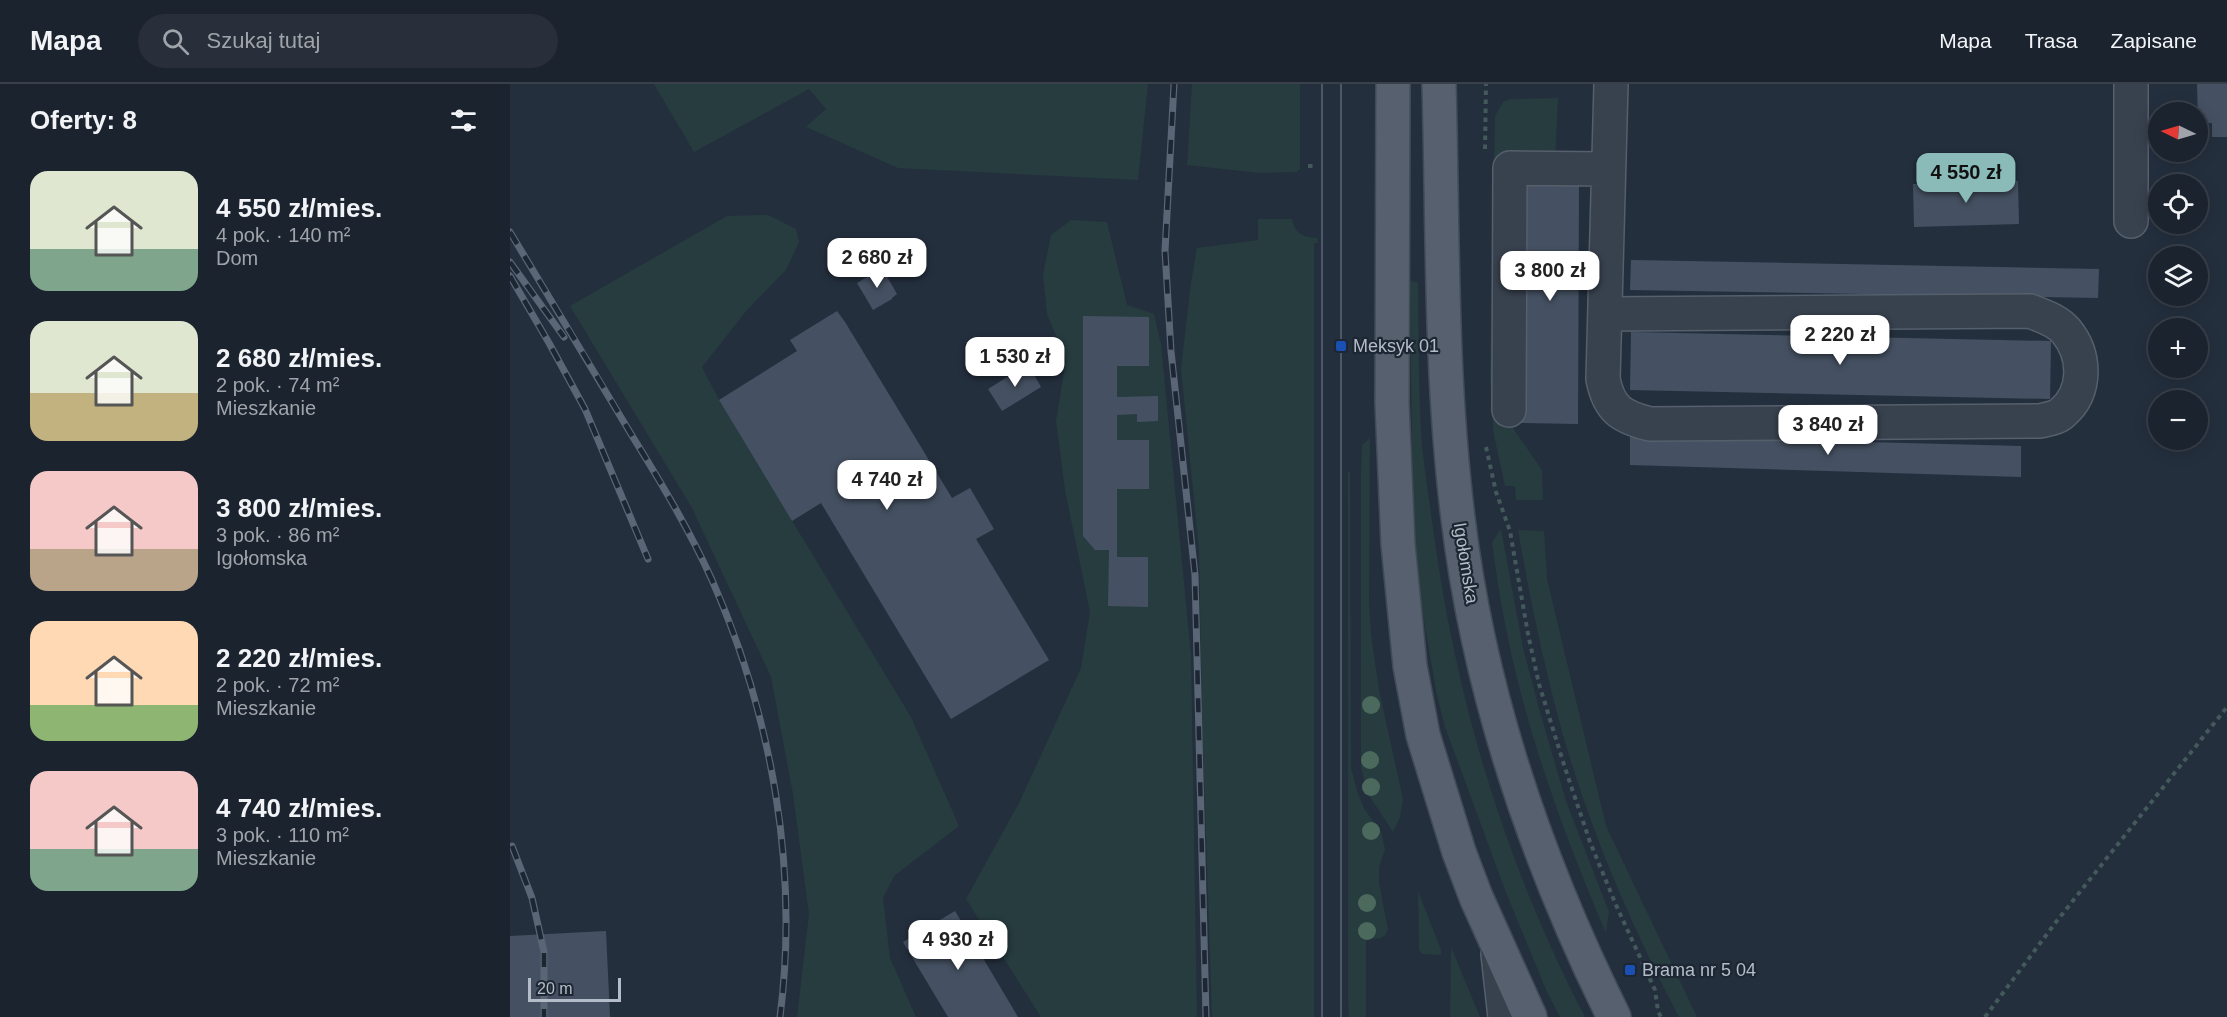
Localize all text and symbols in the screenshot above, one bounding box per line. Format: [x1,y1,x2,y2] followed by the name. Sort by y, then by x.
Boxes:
[138,14,558,68] search box
[30,25,102,56] text: Mapa
[159,25,192,58] icon: search
[207,28,320,53] text: Szukaj tutaj
[1939,29,1992,52] text: Mapa
[2025,29,2078,52] text: Trasa
[2111,29,2197,52] text: Zapisane
[2148,102,2208,162] north arrow
[2148,102,2208,450] map controls
[447,104,480,137] icon: filters
[30,105,137,135] text: Oferty: 8
[1904,153,2028,204] pin: 4 550 zł
[1930,161,2002,183] text: 4 550 zł
[2148,174,2208,234] button: locate
[216,193,382,223] text: 4 550 zł/mies.
[78,195,150,267] icon: home
[216,224,351,246] text: 4 pok. · 140 m²
[815,238,939,289] pin: 2 680 zł
[841,246,913,268] text: 2 680 zł
[2148,246,2208,306] button: layers
[216,247,258,269] text: Dom
[1488,251,1612,302] pin: 3 800 zł
[1514,259,1586,281] text: 3 800 zł
[1778,315,1902,366] pin: 2 220 zł
[2148,318,2208,378] button: +
[1804,323,1876,345] text: 2 220 zł
[1353,336,1439,356] place label: Meksyk 01
[953,337,1077,388] pin: 1 530 zł
[1334,339,1348,353] marker: Meksyk 01
[216,343,382,373] text: 2 680 zł/mies.
[78,345,150,417] icon: home
[979,345,1051,367] text: 1 530 zł
[216,374,339,396] text: 2 pok. · 74 m²
[2148,390,2208,450] button: −
[216,397,316,419] text: Mieszkanie
[1766,405,1890,456] pin: 3 840 zł
[1792,413,1864,435] text: 3 840 zł
[825,460,949,511] pin: 4 740 zł
[851,468,923,490] text: 4 740 zł
[216,493,382,523] text: 3 800 zł/mies.
[78,495,150,567] icon: home
[1450,521,1482,606] street label: Igołomska
[216,524,339,546] text: 3 pok. · 86 m²
[216,547,307,569] text: Igołomska
[216,643,382,673] text: 2 220 zł/mies.
[78,645,150,717] icon: home
[216,674,339,696] text: 2 pok. · 72 m²
[216,697,316,719] text: Mieszkanie
[216,793,382,823] text: 4 740 zł/mies.
[78,795,150,867] icon: home
[216,824,349,846] text: 3 pok. · 110 m²
[216,847,316,869] text: Mieszkanie
[896,920,1020,971] pin: 4 930 zł
[922,928,994,950] text: 4 930 zł
[1642,960,1756,980] place label: Brama nr 5 04
[1623,963,1637,977] marker: Brama nr 5 04
[528,975,621,1002] scale bar
[537,980,573,997] text: 20 m

